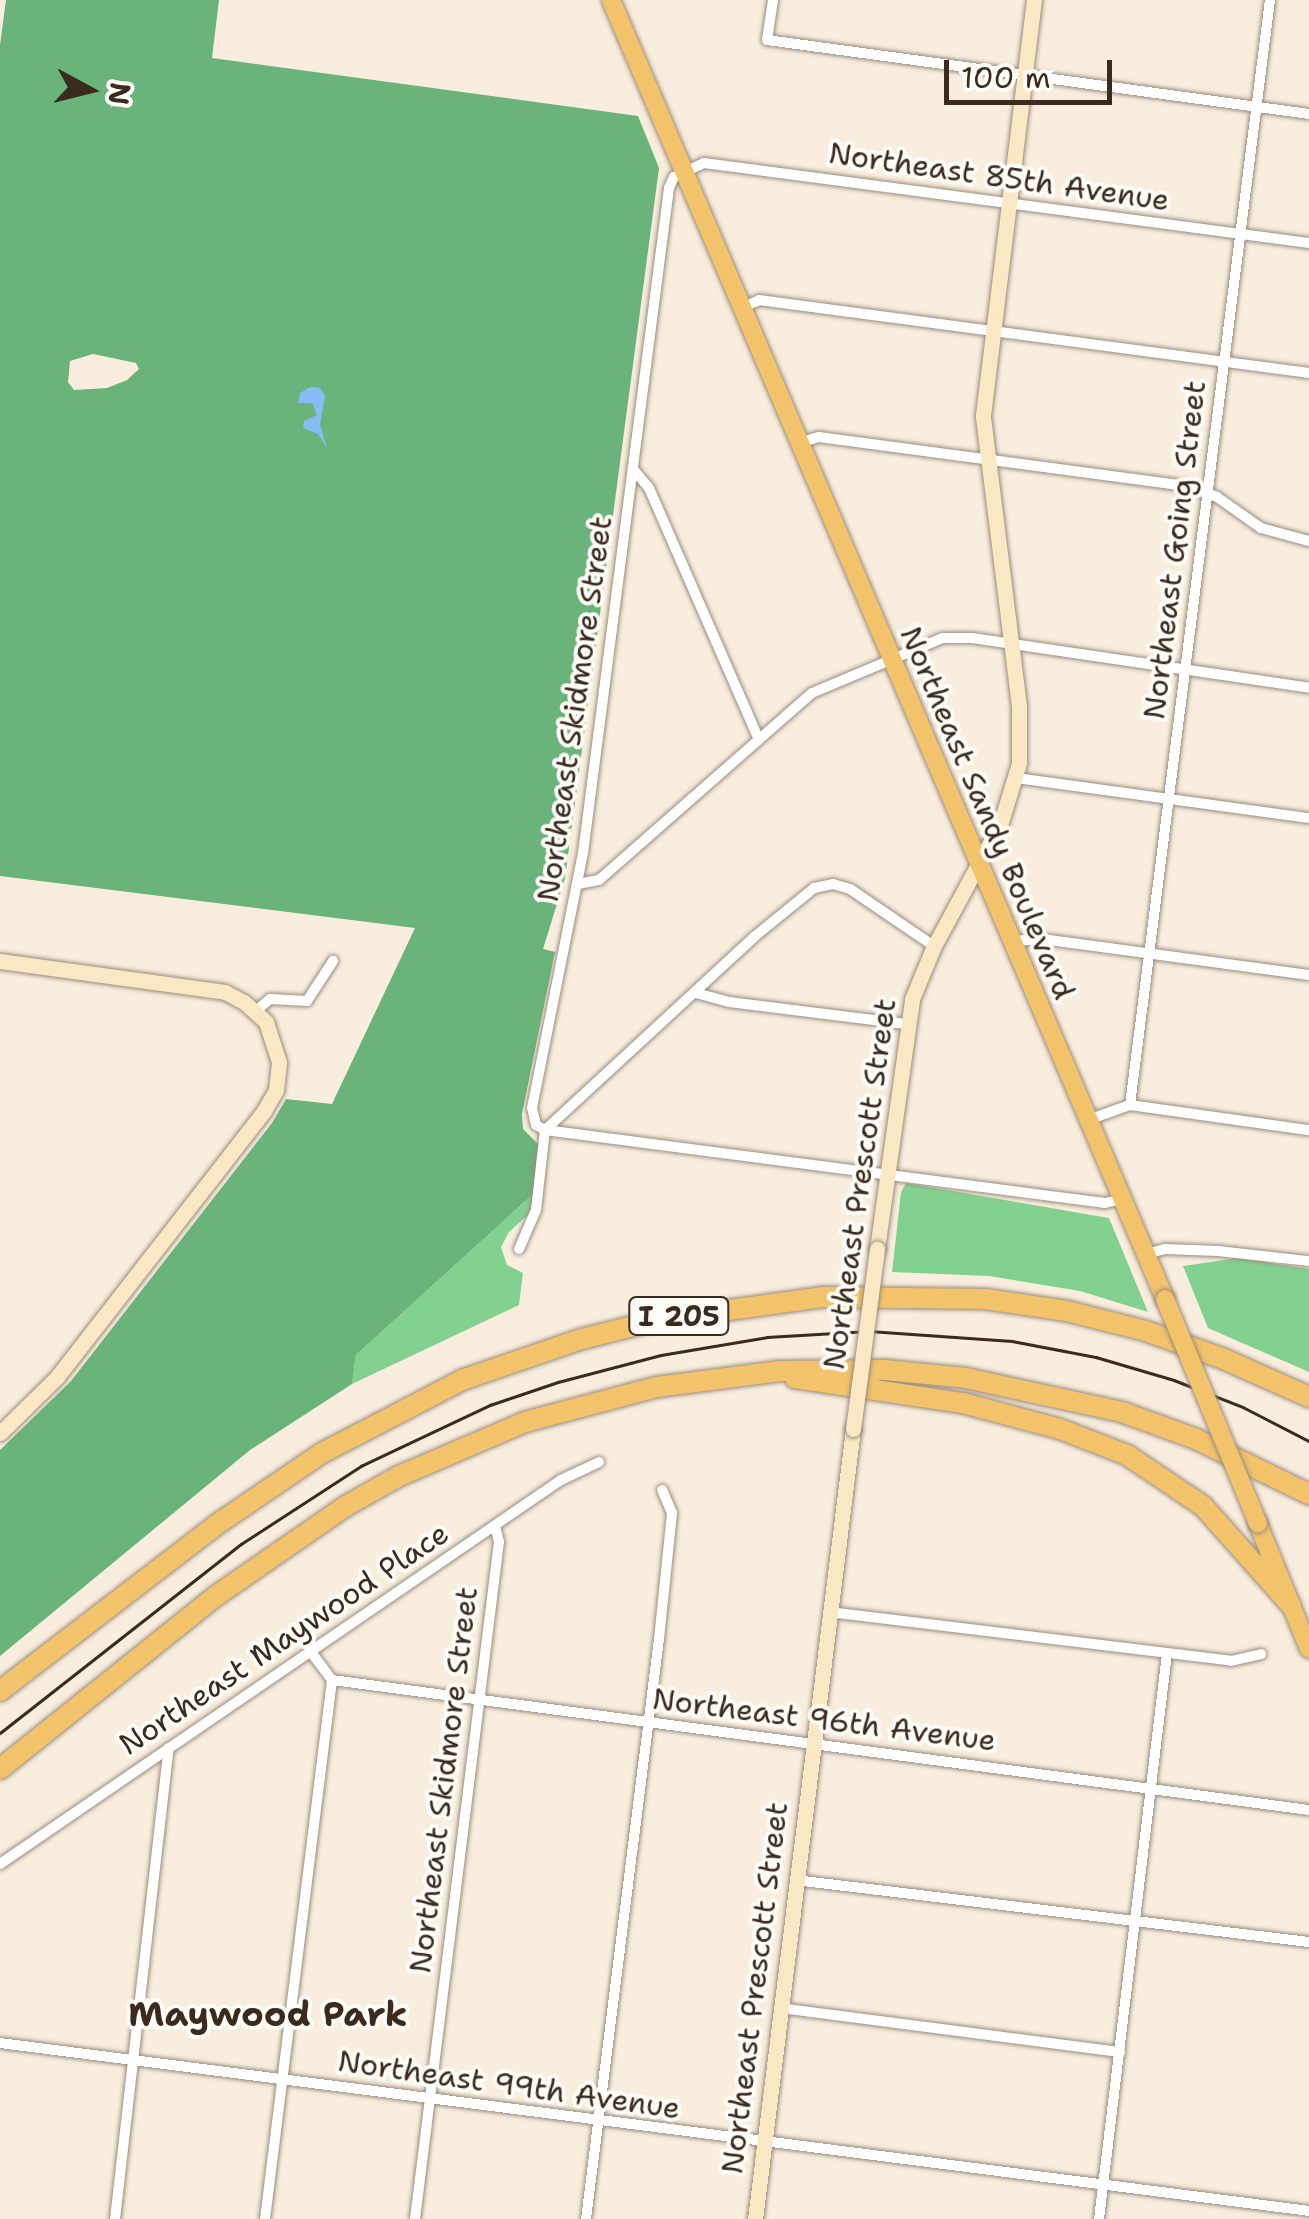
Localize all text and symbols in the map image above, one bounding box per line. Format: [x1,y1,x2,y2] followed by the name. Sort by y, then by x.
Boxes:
[40,40,140,140] north arrow
[949,40,1116,102] scale bar
[961,57,1051,98] text: 100 m
[100,80,140,107] text: N
[826,135,1172,219] street label: Northeast 85th Avenue
[1136,379,1214,721] street label: Northeast Going Street
[530,514,620,904] street label: Northeast Skidmore Street
[892,621,1082,1005] street label: Northeast Sandy Boulevard
[816,996,904,1372] street label: Northeast Prescott Street
[626,1293,732,1339] road number: I 205
[113,1515,455,1763] street label: Northeast Maywood Place
[402,1585,486,1975] street label: Northeast Skidmore Street
[650,1681,998,1759] street label: Northeast 96th Avenue
[714,1800,796,2176] street label: Northeast Prescott Street
[128,1993,408,2035] district label: Maywood Park
[336,2043,682,2127] street label: Northeast 99th Avenue

